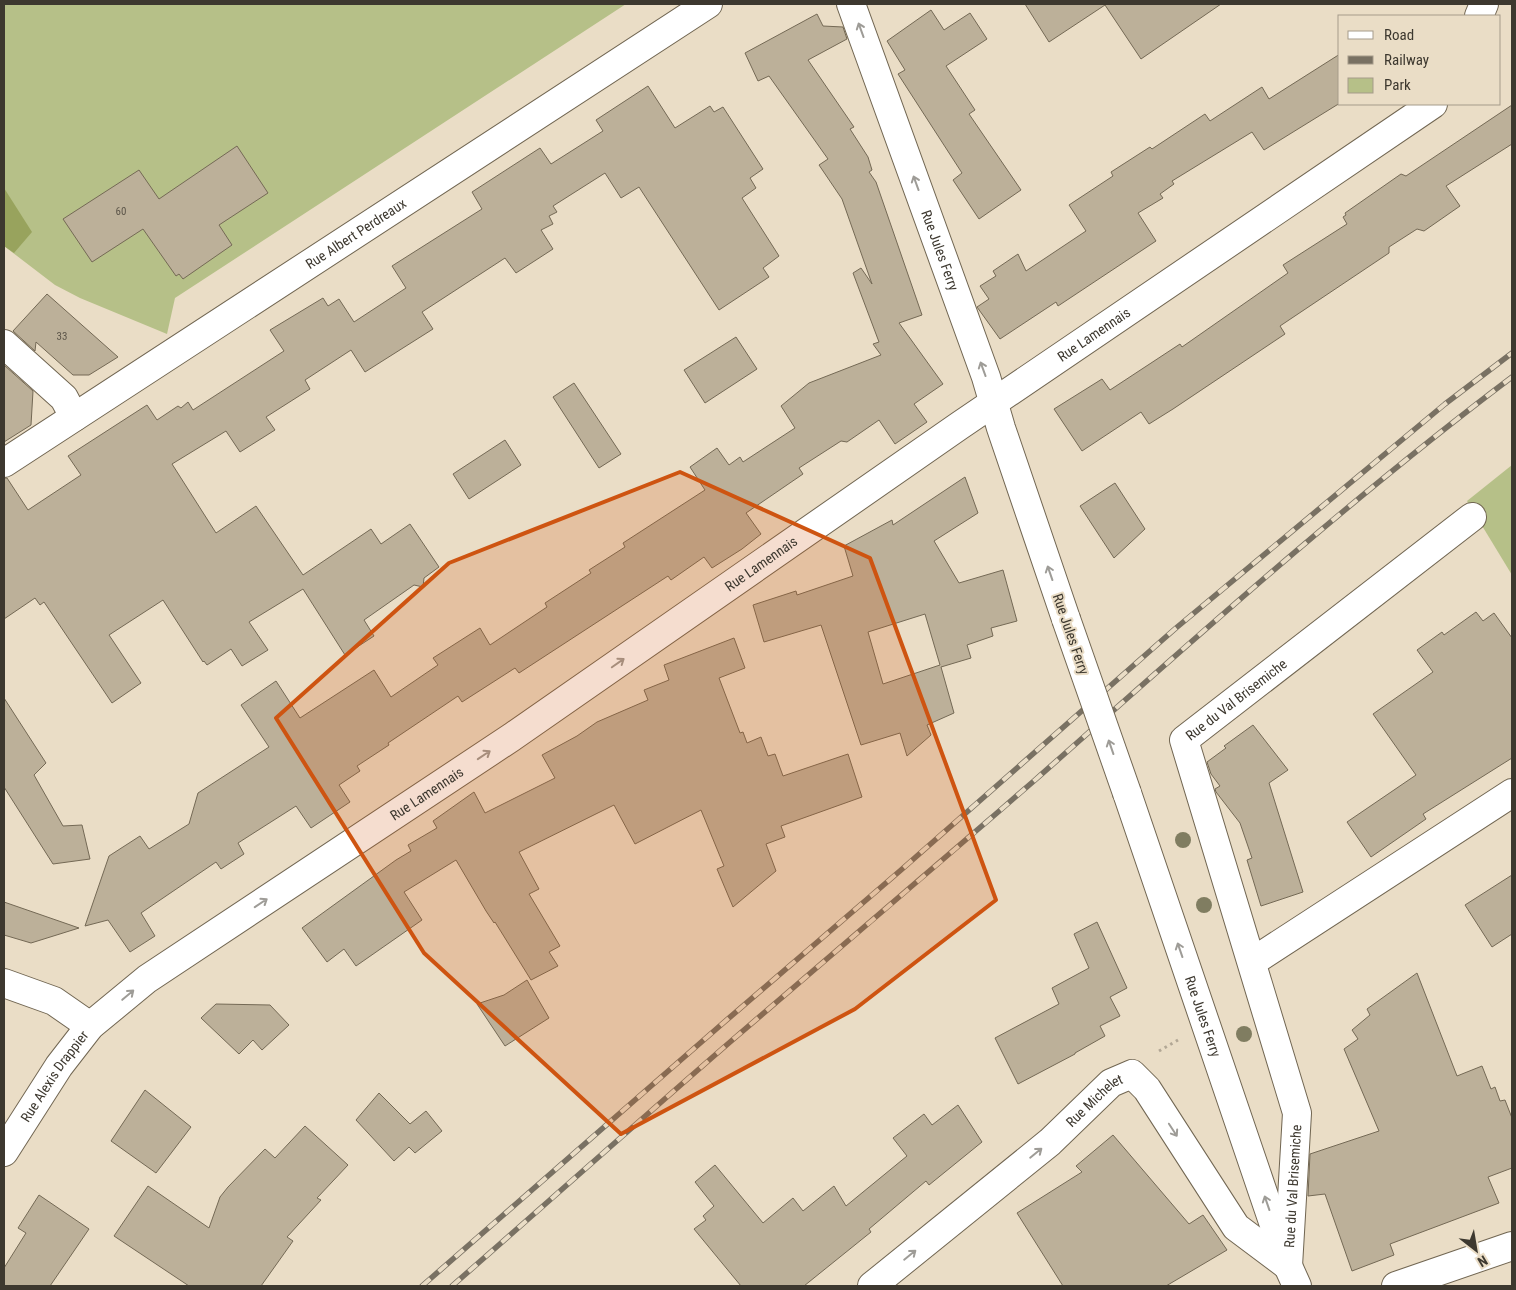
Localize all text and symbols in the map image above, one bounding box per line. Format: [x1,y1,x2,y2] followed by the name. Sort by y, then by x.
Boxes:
[1338,15,1501,105] legend
[856,23,865,39] one-way arrow
[1384,26,1414,44] text: Road
[1384,51,1429,69] text: Railway
[1384,76,1411,94] text: Park
[911,176,920,191] one-way arrow
[303,195,409,272] street label: Rue Albert Perdreaux
[116,205,126,218] house number: 60
[918,208,962,293] street label: Rue Jules Ferry
[1054,304,1133,365] street label: Rue Lamennais
[57,330,67,343] house number: 33
[978,362,987,377] one-way arrow
[722,533,800,594] street label: Rue Lamennais
[1045,565,1055,581] one-way arrow
[1050,591,1092,677] street label: Rue Jules Ferry
[1183,655,1290,744] street label: Rue du Val Brisemiche
[611,658,625,668] one-way arrow
[1106,740,1115,755] one-way arrow
[477,750,491,760] one-way arrow
[387,764,466,824] street label: Rue Lamennais
[254,898,268,908] one-way arrow
[1174,943,1184,959] one-way arrow
[1182,974,1224,1059] street label: Rue Jules Ferry
[121,990,134,1001] one-way arrow
[17,1027,91,1125] street label: Rue Alexis Drappier
[1063,1071,1125,1130] street label: Rue Michelet
[1168,1122,1178,1136] one-way arrow
[1281,1124,1304,1248] street label: Rue du Val Brisemiche
[1029,1147,1042,1158] one-way arrow
[1262,1196,1271,1211] one-way arrow
[1451,1225,1501,1275] north arrow
[903,1250,916,1261] one-way arrow
[1475,1252,1490,1270] text: N

